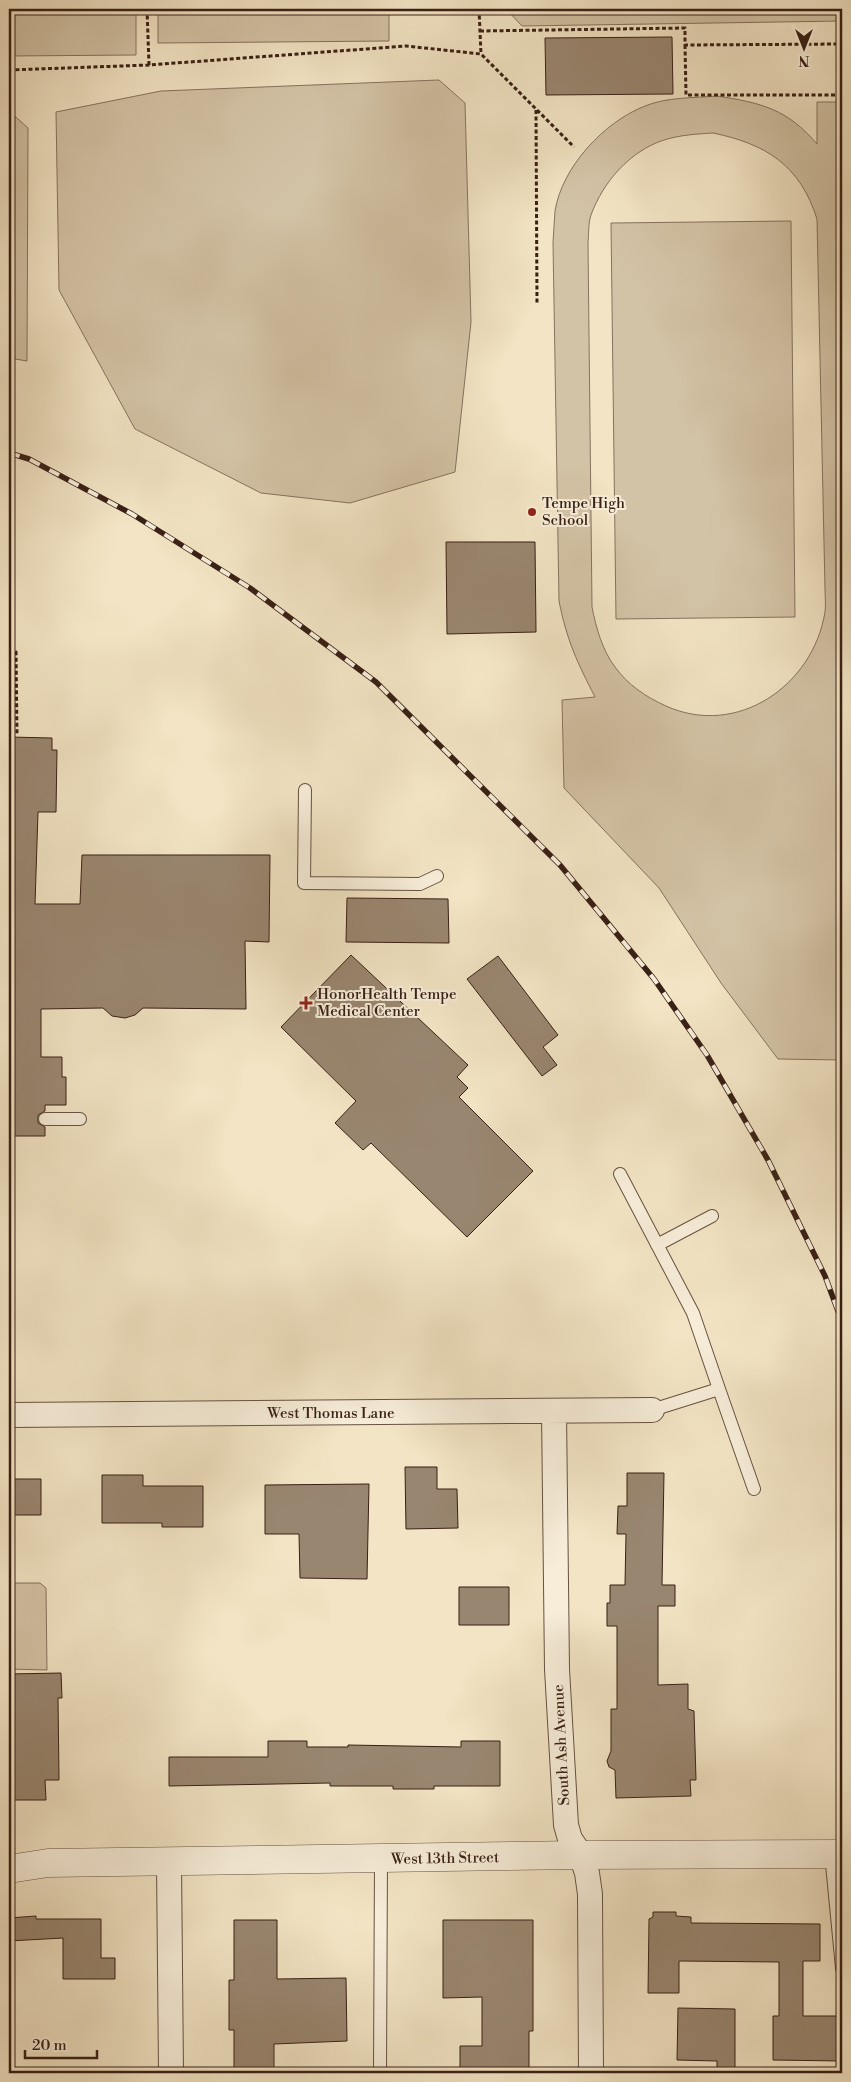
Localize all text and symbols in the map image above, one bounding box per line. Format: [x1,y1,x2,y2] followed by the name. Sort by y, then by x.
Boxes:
[778,22,828,72] north arrow
[798,51,810,69] text: N
[542,494,625,530] place label: Tempe High School
[526,506,538,518] marker: Tempe High School
[317,985,457,1021] place label: HonorHealth Tempe Medical Center
[299,996,313,1010] marker: HonorHealth Tempe Medical Center
[266,1404,395,1423] street label: West Thomas Lane
[549,1684,574,1806] street label: South Ash Avenue
[390,1848,500,1869] street label: West 13th Street
[25,2027,98,2059] scale bar
[32,2036,67,2055] text: 20 m

